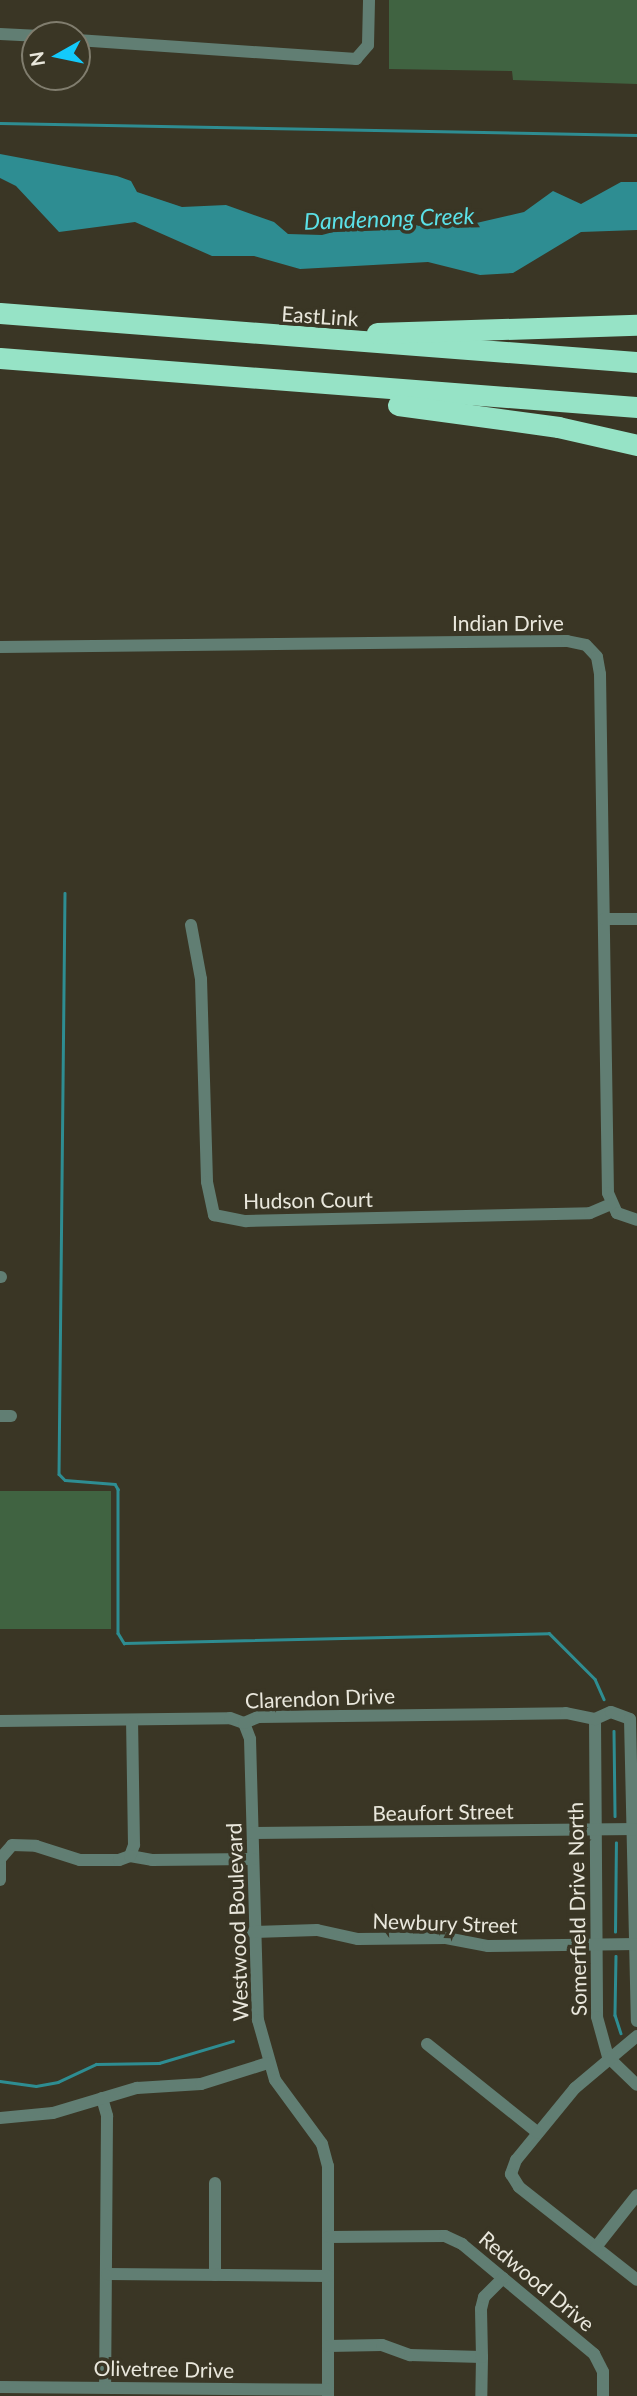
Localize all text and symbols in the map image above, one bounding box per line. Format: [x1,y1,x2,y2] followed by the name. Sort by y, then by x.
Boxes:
[21,21,91,91] north arrow
[24,50,49,68] text: N
[303,201,475,235] water label: Dandenong Creek
[281,301,359,331] street label: EastLink
[452,610,564,636] street label: Indian Drive
[243,1186,373,1214] street label: Hudson Court
[244,1683,396,1713] street label: Clarendon Drive
[372,1798,514,1826] street label: Beaufort Street
[563,1802,591,2016] street label: Somerfield Drive North
[221,1822,253,2022] street label: Westwood Boulevard
[372,1908,518,1938] street label: Newbury Street
[474,2225,600,2337] street label: Redwood Drive
[94,2355,234,2383] street label: Olivetree Drive

